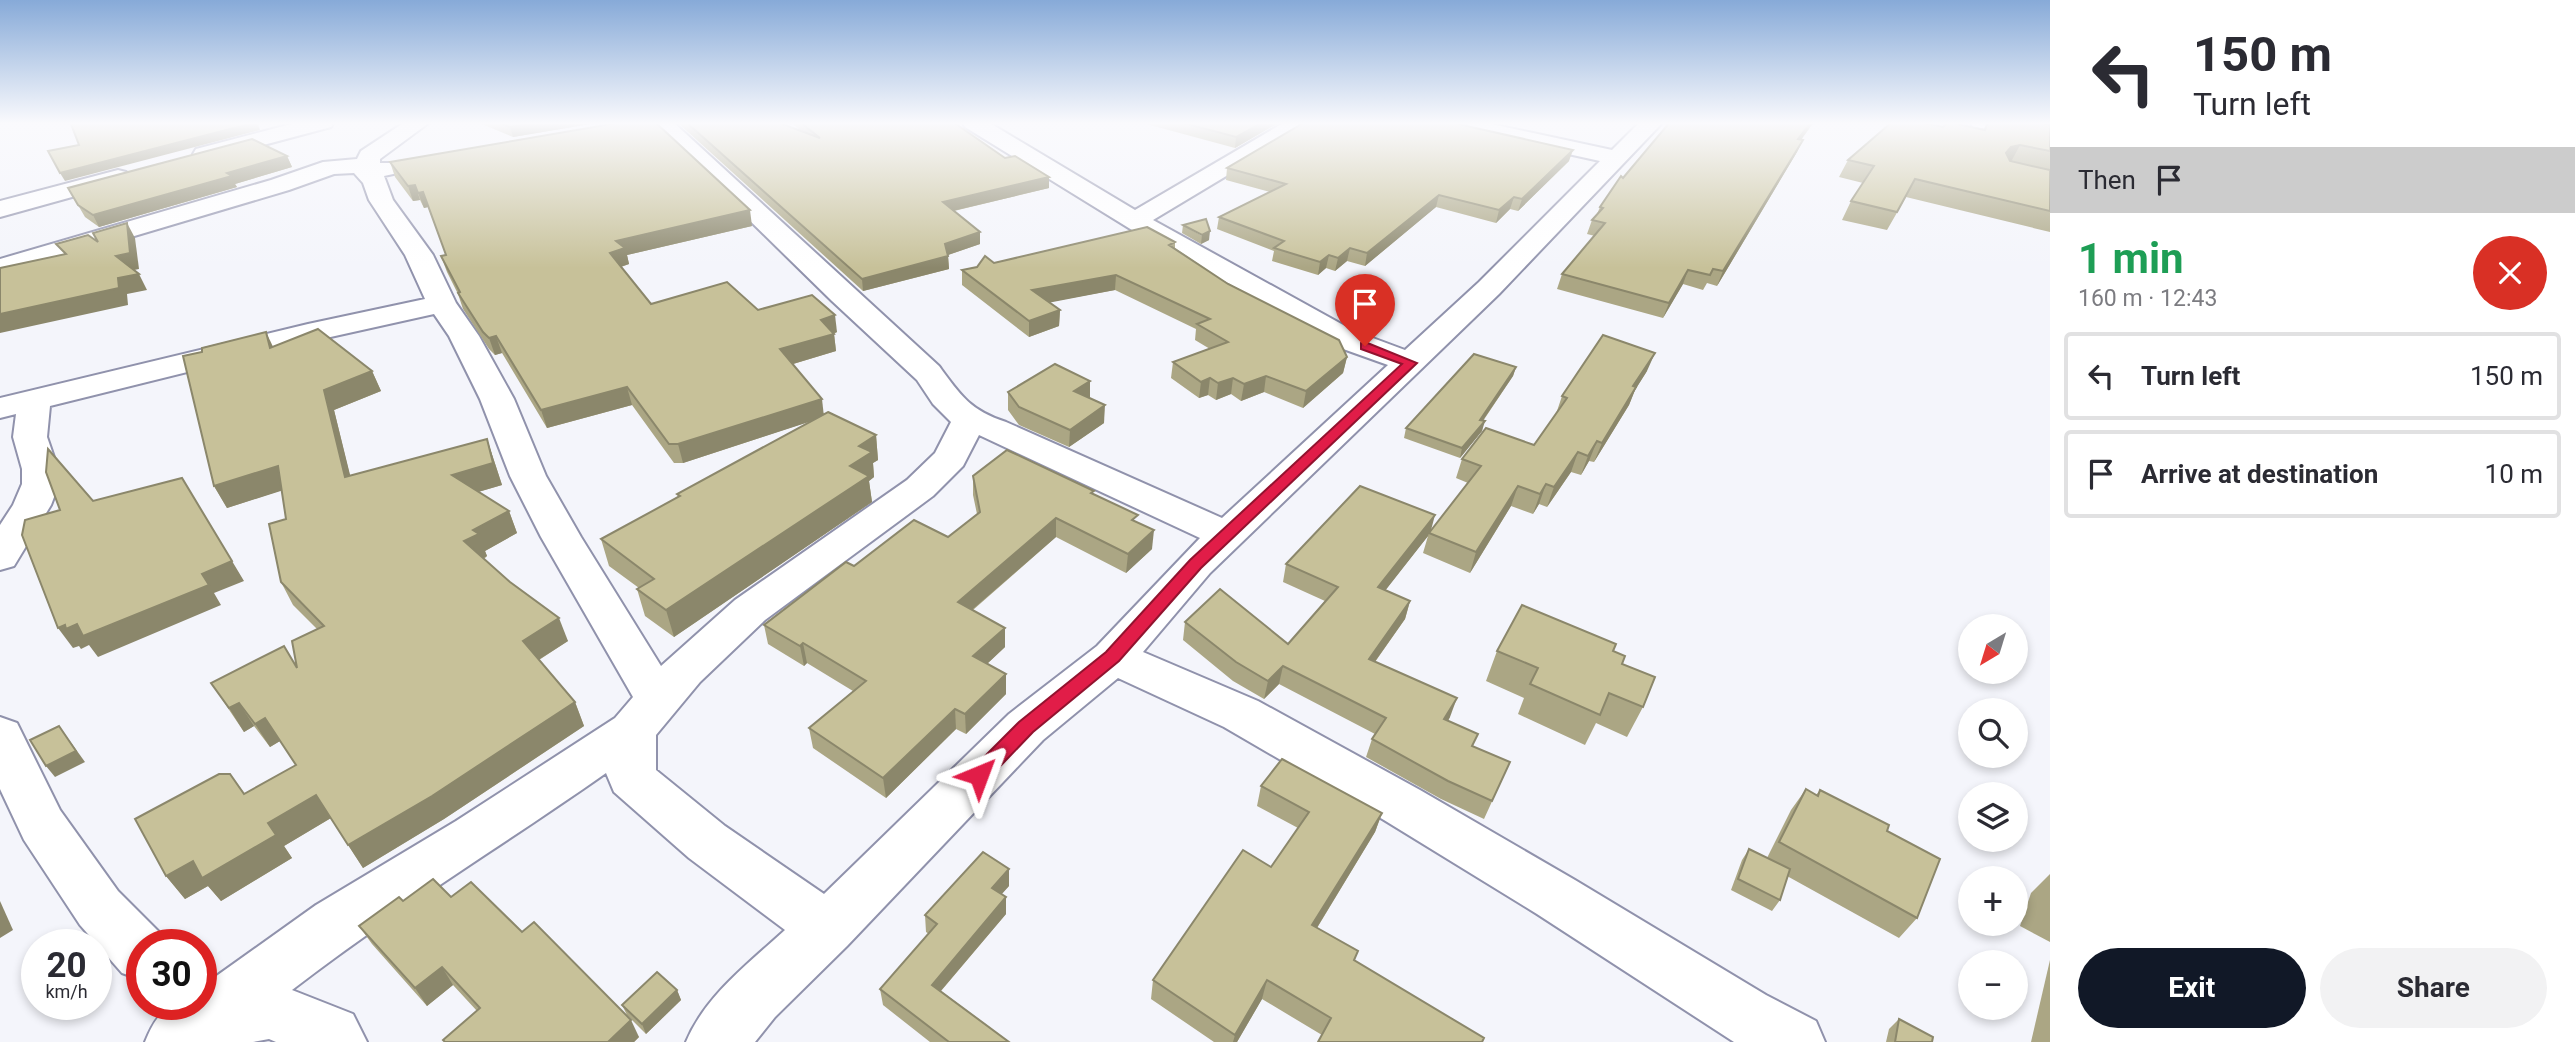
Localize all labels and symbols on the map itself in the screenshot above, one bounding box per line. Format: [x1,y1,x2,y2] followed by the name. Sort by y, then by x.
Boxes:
[1335,274,1395,346] pin
[1958,614,2028,684] north arrow
[942,738,1016,812] position arrow
[126,929,217,1020] speed limit sign: 30

